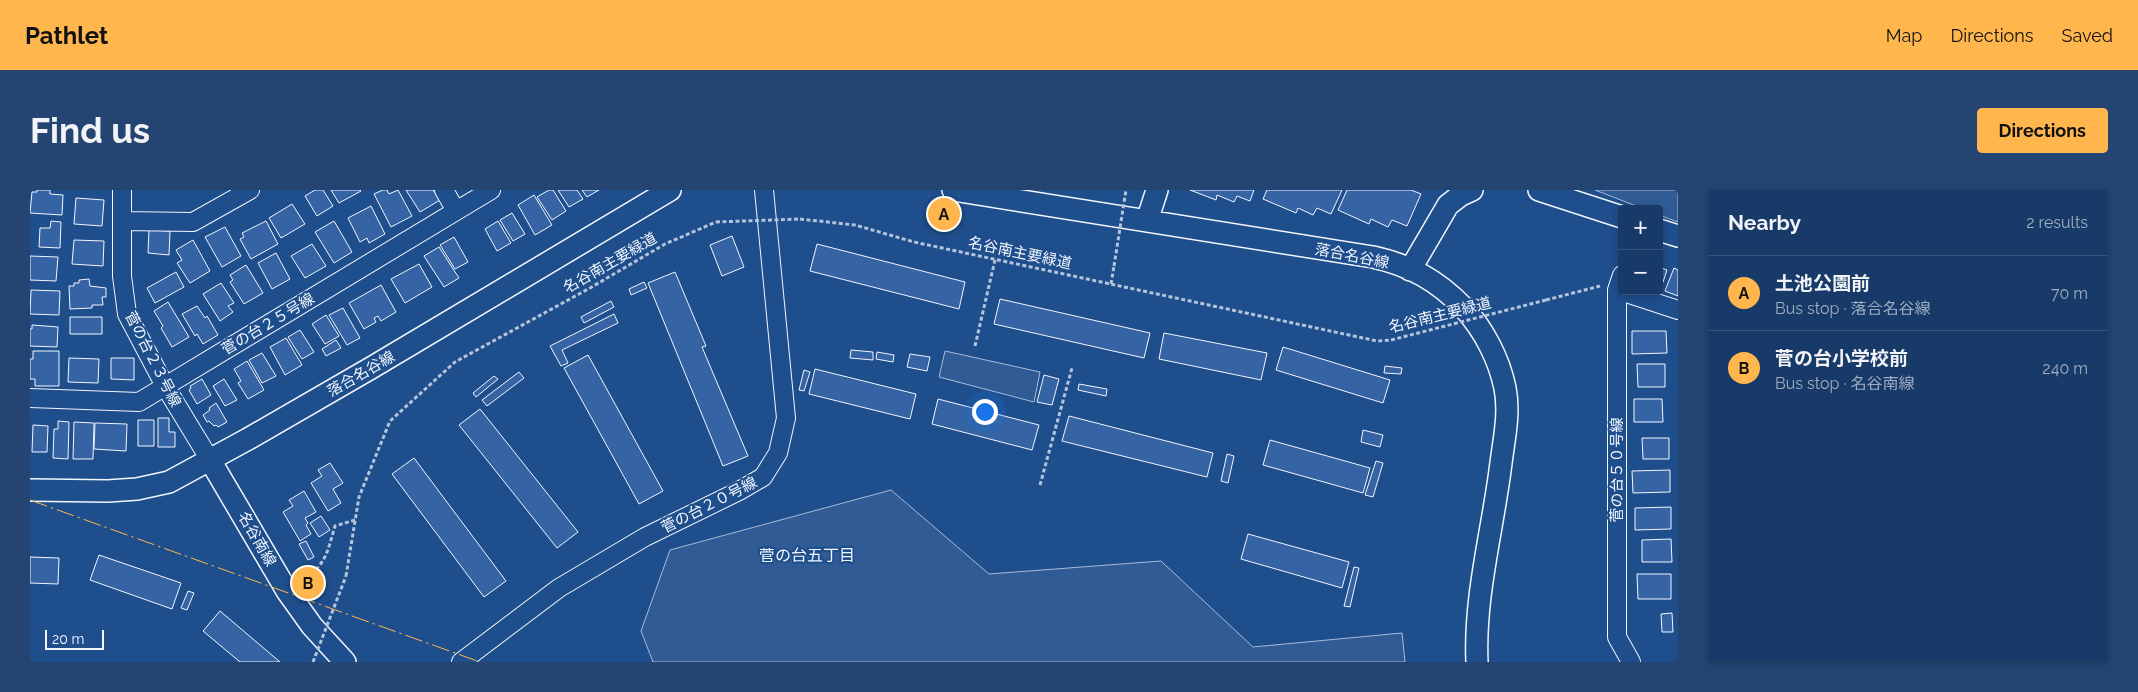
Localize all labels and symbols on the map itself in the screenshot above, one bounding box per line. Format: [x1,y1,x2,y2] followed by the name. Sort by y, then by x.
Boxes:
[928,195,960,233] pin: A
[560,229,660,297] street label: 名谷南主要緑道
[967,233,1073,273] street label: 名谷南主要緑道
[1313,240,1391,272] street label: 落合名谷線
[218,289,318,359] street label: 菅の台２５号線
[1387,294,1493,336] street label: 名谷南主要緑道
[121,308,185,410] street label: 菅の台２３号線
[324,347,398,401] street label: 落合名谷線
[972,399,998,425] your location
[1608,417,1626,523] street label: 菅の台５０号線
[658,473,760,537] street label: 菅の台２０号線
[234,509,280,569] street label: 名谷南線
[759,546,855,565] district label: 菅の台五丁目
[292,564,324,602] pin: B
[45,627,104,650] scale bar

